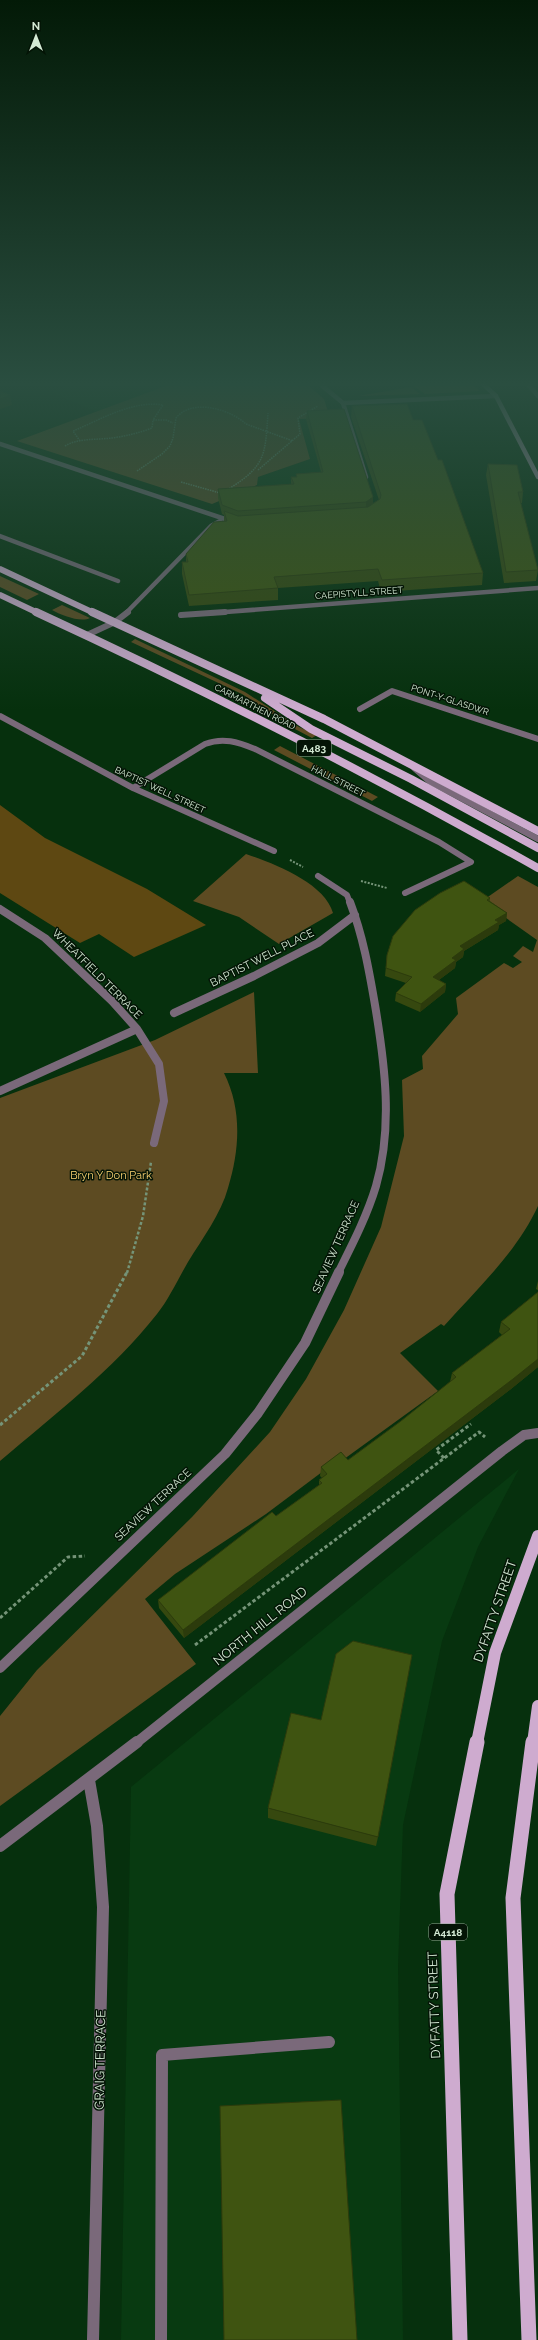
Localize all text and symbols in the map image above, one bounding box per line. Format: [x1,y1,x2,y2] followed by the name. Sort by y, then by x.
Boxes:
[16,16,56,56] north arrow
[32,20,40,33] text: N
[315,585,404,601] street label: CAEPISTYLL STREET
[213,682,298,732] street label: CARMARTHEN ROAD
[410,683,490,717] street label: PONT-Y-GLASDWR
[297,740,331,756] road number: A483
[310,763,367,799] street label: HALL STREET
[113,765,207,816] street label: BAPTIST WELL STREET
[49,926,145,1022] street label: WHEATFIELD TERRACE
[208,926,316,990] street label: BAPTIST WELL PLACE
[70,1169,152,1182] park label: Bryn Y Don Park
[310,1199,362,1295] street label: SEAVIEW TERRACE
[112,1466,194,1544] street label: SEAVIEW TERRACE
[470,1558,520,1664] street label: DYFATTY STREET
[210,1584,310,1668] street label: NORTH HILL ROAD
[429,1924,467,1940] road number: A4118
[425,1951,443,2059] street label: DYFATTY STREET
[92,2010,108,2110] street label: GRAIG TERRACE

